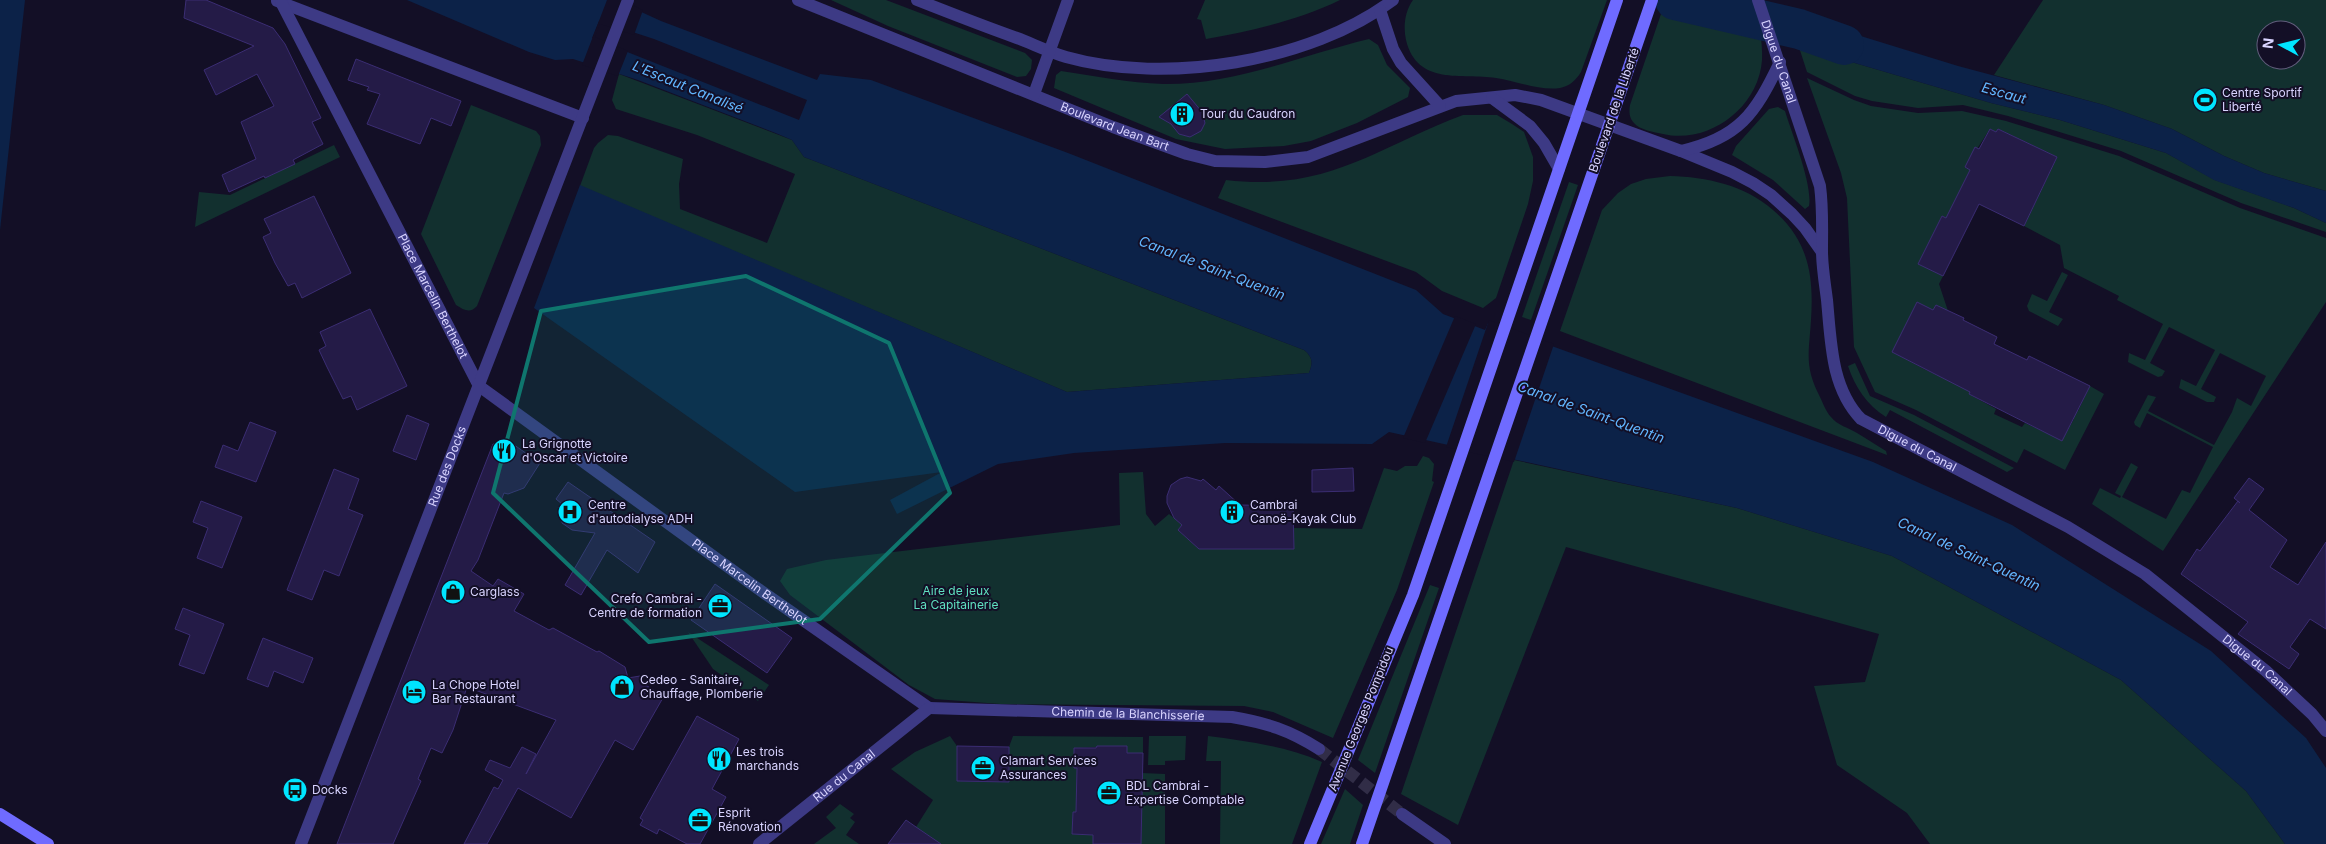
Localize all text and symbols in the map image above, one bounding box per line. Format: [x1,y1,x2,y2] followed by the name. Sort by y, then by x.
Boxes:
[1758,18,1800,105] street label: Digue du Canal
[2256,20,2306,70] north arrow
[2259,37,2277,50] text: N
[1585,46,1642,174] street label: Boulevard de la Liberté
[630,57,746,117] water label: L'Escaut Canalisé
[1980,78,2029,107] water label: Escaut
[2222,85,2302,114] place label: Centre Sportif Liberté
[2192,87,2218,113] sports icon: Centre Sportif Liberté
[1058,99,1171,154] street label: Boulevard Jean Bart
[1169,101,1195,127] building icon: Tour du Caudron
[1200,106,1295,121] place label: Tour du Caudron
[395,231,472,361] street label: Place Marcelin Berthelot
[1137,232,1288,303] water label: Canal de Saint-Quentin
[1515,377,1667,446] water label: Canal de Saint-Quentin
[1875,421,1959,474] street label: Digue du Canal
[425,424,469,508] street label: Rue des Docks
[522,436,628,465] place label: La Grignotte d'Oscar et Victoire
[491,438,517,464] restaurant icon: La Grignotte d'Oscar et Victoire
[588,497,693,526] place label: Centre d'autodialyse ADH
[1250,497,1356,526] place label: Cambrai Canoë-Kayak Club
[557,499,583,525] hospital icon: Centre d'autodialyse ADH
[1219,499,1245,525] building icon: Cambrai Canoë-Kayak Club
[1895,513,2043,594] water label: Canal de Saint-Quentin
[689,535,810,628] street label: Place Marcelin Berthelot
[440,579,466,605] shop icon: Carglass
[914,583,998,612] park label: Aire de jeux La Capitainerie
[470,584,520,599] place label: Carglass
[588,591,702,620] place label: Crefo Cambrai - Centre de formation
[707,593,733,619] office icon: Crefo Cambrai - Centre de formation
[2220,631,2295,698] street label: Digue du Canal
[1325,644,1396,793] street label: Avenue Georges Pompidou
[640,672,763,701] place label: Cedeo - Sanitaire, Chauffage, Plomberie
[609,674,635,700] shop icon: Cedeo - Sanitaire, Chauffage, Plomberie
[432,677,520,706] place label: La Chope Hotel Bar Restaurant
[401,679,427,705] hotel icon: La Chope Hotel Bar Restaurant
[1051,704,1205,723] street label: Chemin de la Blanchisserie
[736,744,799,773] place label: Les trois marchands
[706,746,732,772] restaurant icon: Les trois marchands
[810,746,878,805] street label: Rue du Canal
[1000,753,1097,782] place label: Clamart Services Assurances
[970,755,996,781] office icon: Clamart Services Assurances
[282,777,308,803] bus stop icon: Docks
[1126,778,1244,807] place label: BDL Cambrai - Expertise Comptable
[1096,780,1122,806] office icon: BDL Cambrai - Expertise Comptable
[312,782,348,797] place label: Docks
[718,805,781,834] place label: Esprit Rénovation
[687,807,713,833] office icon: Esprit Rénovation

